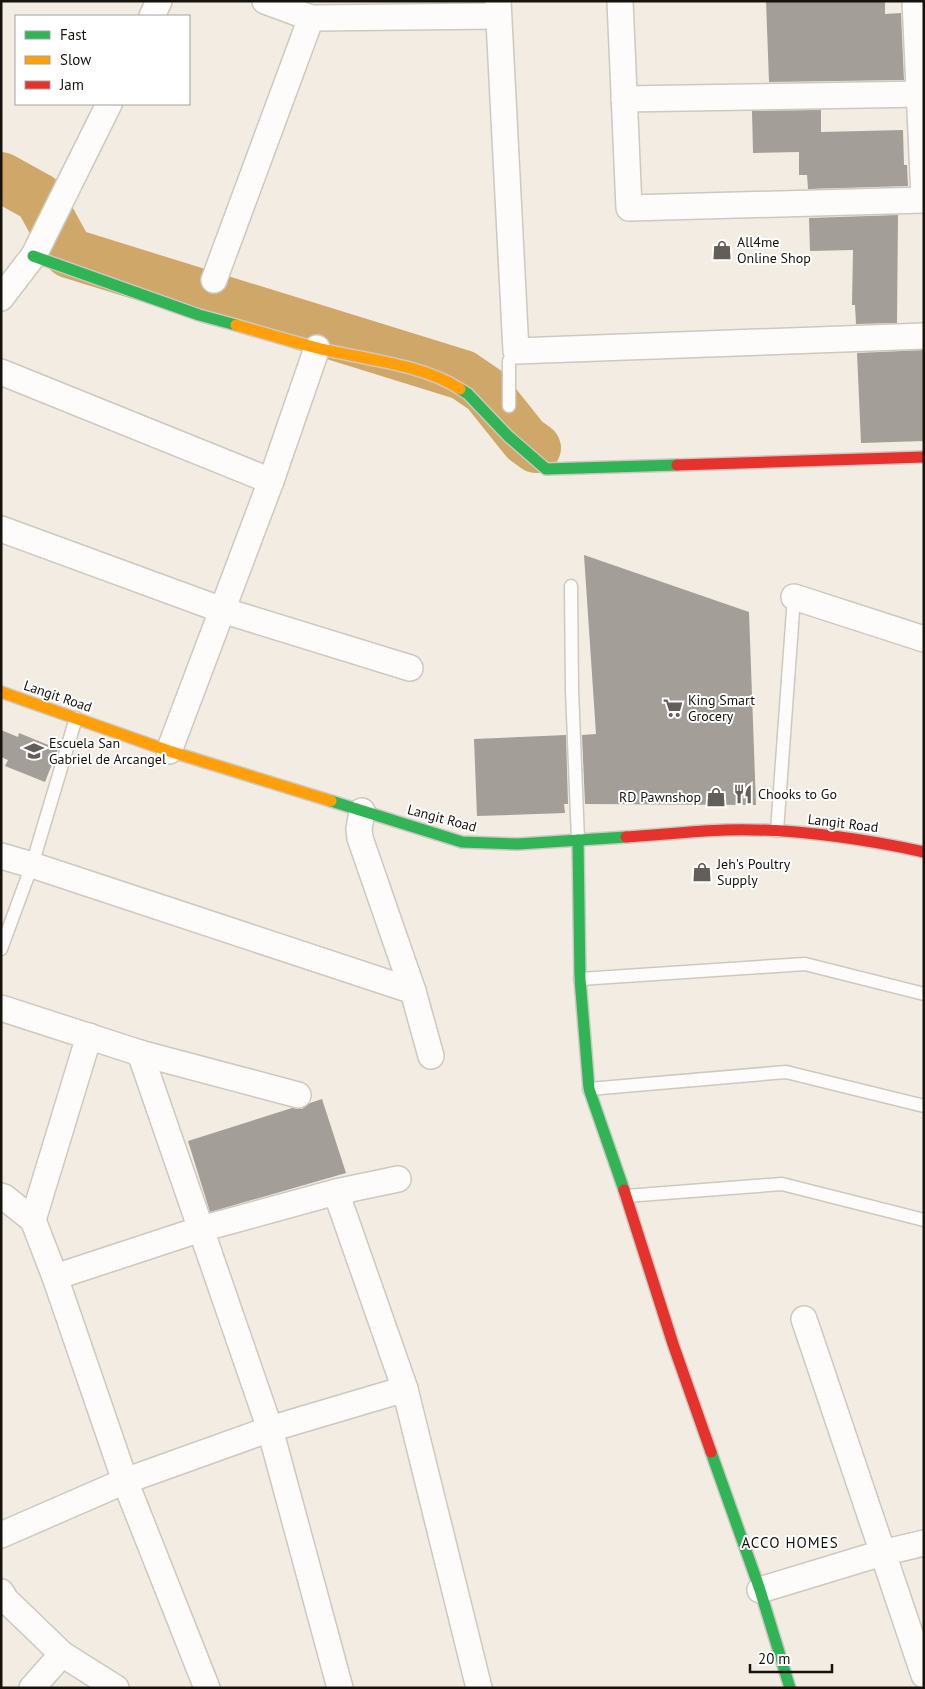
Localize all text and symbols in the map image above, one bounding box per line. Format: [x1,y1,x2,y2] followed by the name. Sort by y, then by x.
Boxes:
[15,15,190,105] legend
[60,25,87,44] text: Fast
[60,50,91,69] text: Slow
[59,75,84,94] text: Jam
[737,233,811,267] place label: All4me Online Shop
[711,239,733,261] shop icon: All4me Online Shop
[22,676,94,716] street label: Langit Road
[688,691,755,725] place label: King Smart Grocery
[662,697,684,719] supermarket icon: King Smart Grocery
[49,734,166,768] place label: Escuela San Gabriel de Arcangel
[23,740,45,762] school or university icon: Escuela San Gabriel de Arcangel
[732,783,754,805] restaurant icon: Chooks to Go
[758,785,837,803] place label: Chooks to Go
[705,786,727,808] shop icon: RD Pawnshop
[619,788,701,806] place label: RD Pawnshop
[405,800,479,836] street label: Langit Road
[807,810,879,836] street label: Langit Road
[716,855,791,889] place label: Jeh's Poultry Supply
[691,861,713,883] shop icon: Jeh's Poultry Supply
[741,1533,839,1552] district label: ACCO HOMES
[750,1642,832,1674] scale bar
[758,1649,791,1668] text: 20 m

